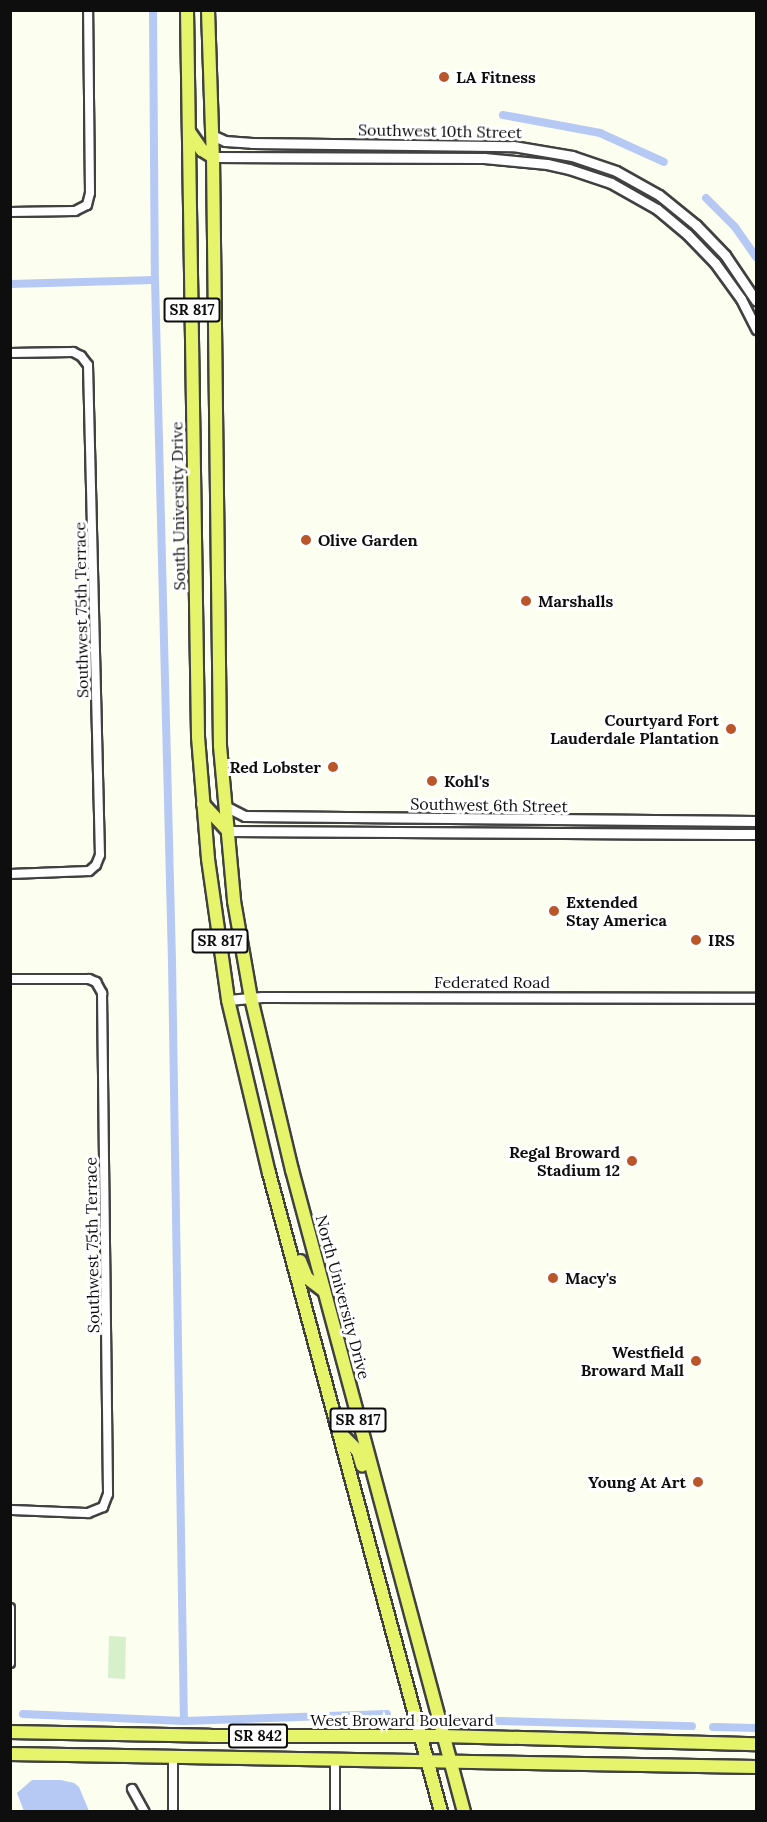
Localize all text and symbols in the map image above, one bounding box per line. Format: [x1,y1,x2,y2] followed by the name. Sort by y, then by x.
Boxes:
[456,67,536,87] place label: LA Fitness
[437,70,451,84] marker: LA Fitness
[358,120,522,142] street label: Southwest 10th Street
[164,298,220,322] road number: SR 817
[167,421,189,591] street label: South University Drive
[70,522,92,698] street label: Southwest 75th Terrace
[318,530,418,550] place label: Olive Garden
[299,533,313,547] marker: Olive Garden
[538,591,613,611] place label: Marshalls
[519,594,533,608] marker: Marshalls
[550,710,719,748] place label: Courtyard Fort Lauderdale Plantation
[724,722,738,736] marker: Courtyard Fort Lauderdale Plantation
[229,757,321,777] place label: Red Lobster
[326,760,340,774] marker: Red Lobster
[444,771,489,791] place label: Kohl's
[425,774,439,788] marker: Kohl's
[410,794,568,816] street label: Southwest 6th Street
[566,892,667,930] place label: Extended Stay America
[547,904,561,918] marker: Extended Stay America
[192,929,248,953] road number: SR 817
[708,930,735,950] place label: IRS
[689,933,703,947] marker: IRS
[434,972,550,992] street label: Federated Road
[509,1142,620,1180] place label: Regal Broward Stadium 12
[625,1154,639,1168] marker: Regal Broward Stadium 12
[81,1157,103,1333] street label: Southwest 75th Terrace
[312,1213,374,1381] street label: North University Drive
[565,1268,616,1288] place label: Macy's
[546,1271,560,1285] marker: Macy's
[581,1342,684,1380] place label: Westfield Broward Mall
[689,1354,703,1368] marker: Westfield Broward Mall
[330,1408,386,1432] road number: SR 817
[588,1472,686,1492] place label: Young At Art
[691,1475,705,1489] marker: Young At Art
[310,1710,494,1730] street label: West Broward Boulevard
[228,1724,288,1748] road number: SR 842

